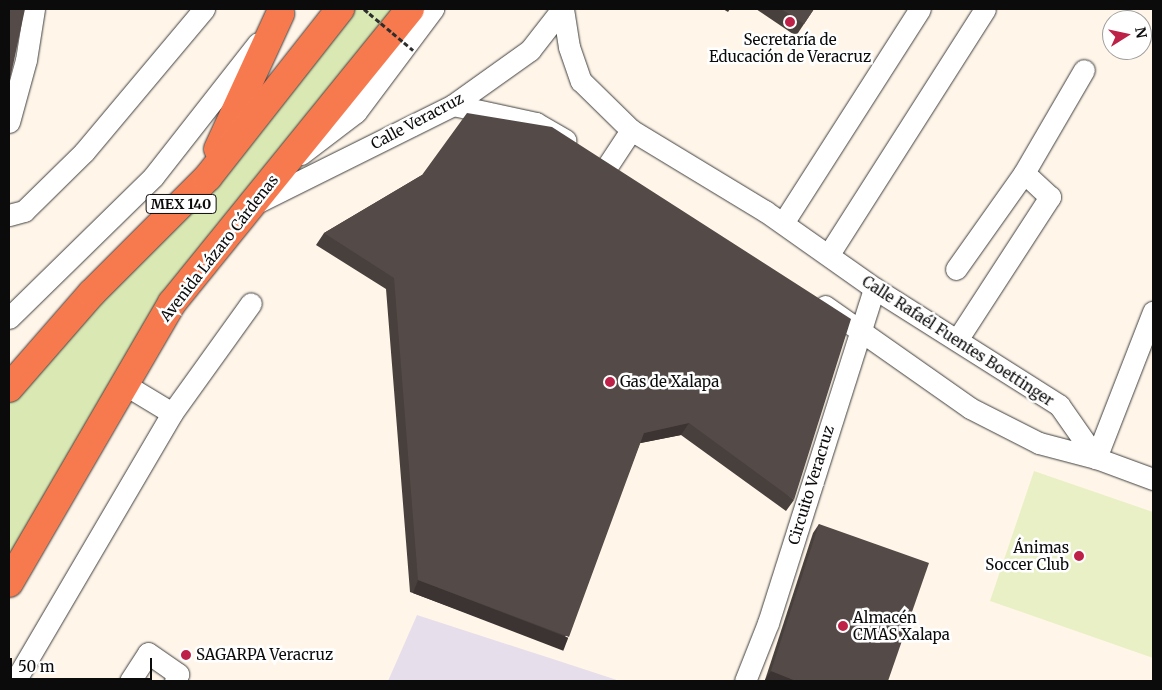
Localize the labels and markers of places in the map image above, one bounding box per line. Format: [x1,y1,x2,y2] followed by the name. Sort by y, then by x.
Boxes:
[784,16,796,28] marker: Secretaría de Educación de Veracruz
[709,30,871,65] place label: Secretaría de Educación de Veracruz
[620,373,719,391] place label: Gas de Xalapa
[604,376,616,388] marker: Gas de Xalapa
[985,538,1069,573] place label: Ánimas Soccer Club
[1073,550,1085,562] marker: Ánimas Soccer Club
[853,608,950,643] place label: Almacén CMAS Xalapa
[837,620,849,632] marker: Almacén CMAS Xalapa
[196,646,333,664] place label: SAGARPA Veracruz
[180,649,192,661] marker: SAGARPA Veracruz

